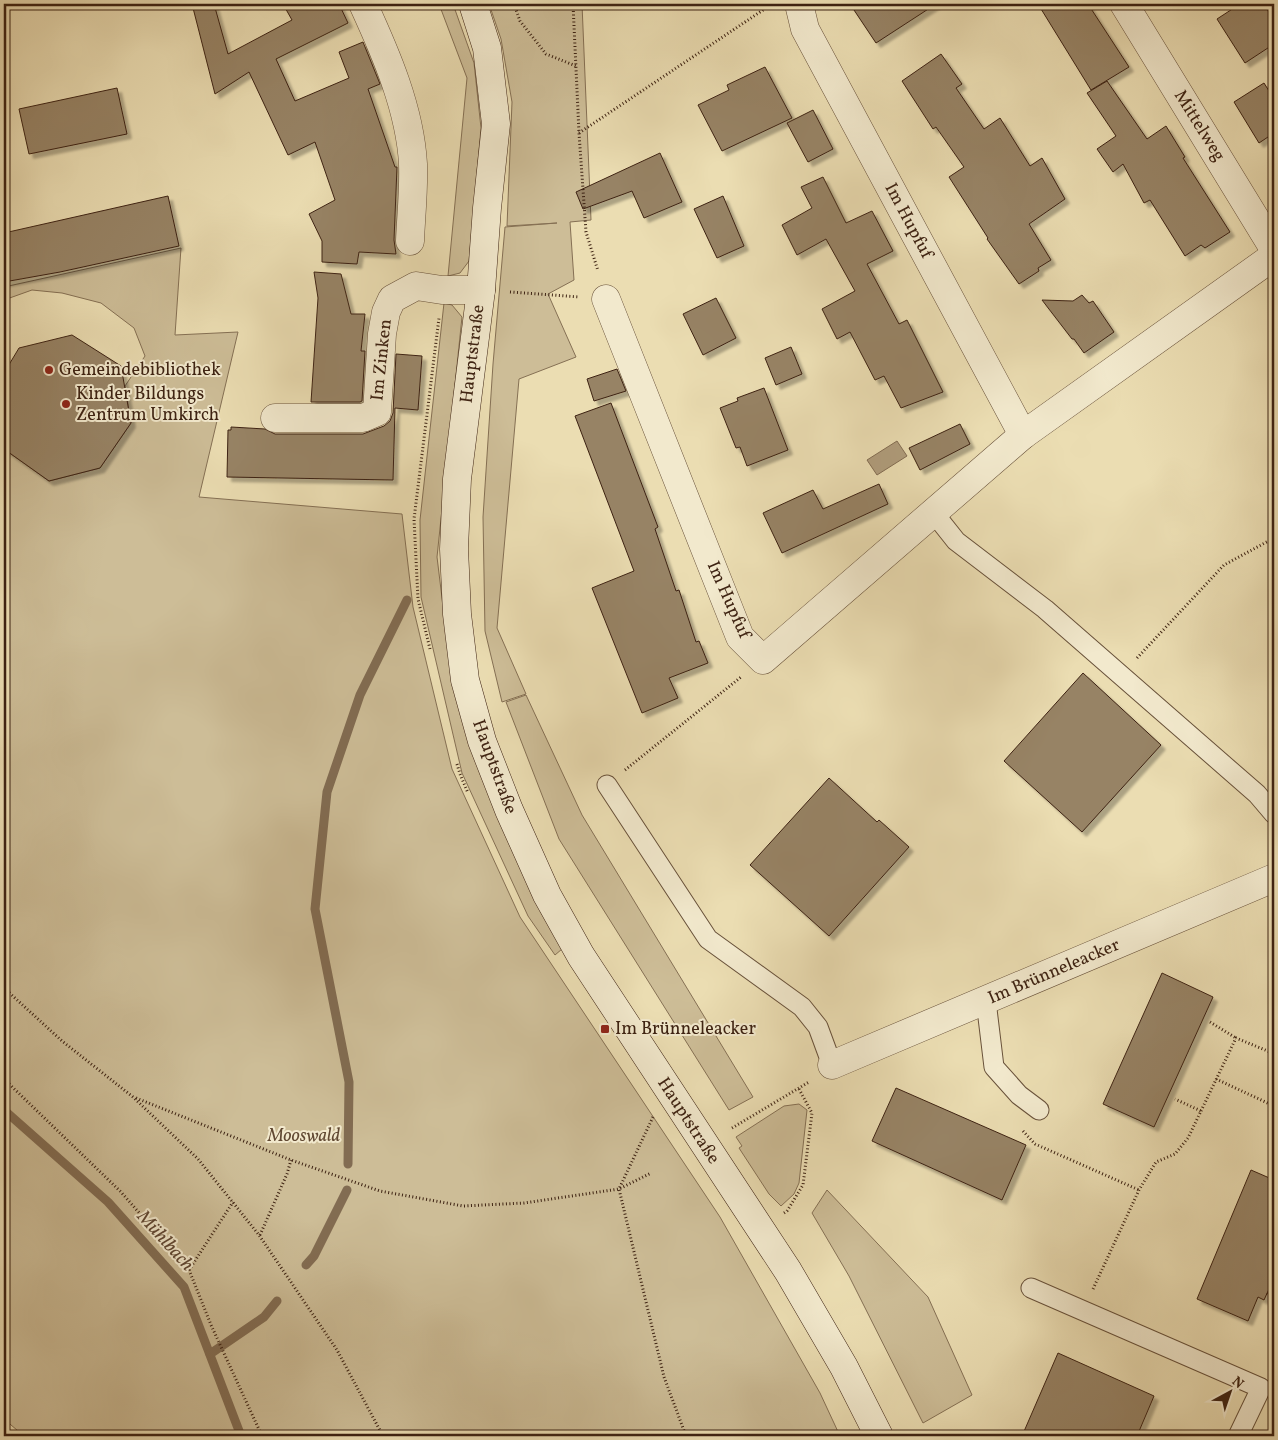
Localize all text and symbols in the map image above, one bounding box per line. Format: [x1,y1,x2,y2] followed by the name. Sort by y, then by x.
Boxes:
[1167,86,1231,166] street label: Mittelweg
[878,179,939,265] street label: Im Hupfuf
[455,303,491,405] street label: Hauptstraße
[365,318,399,402] street label: Im Zinken
[59,358,221,383] place label: Gemeindebibliothek
[43,364,55,376] marker: Gemeindebibliothek
[76,382,220,428] place label: Kinder Bildungs Zentrum Umkirch
[60,398,72,410] marker: Kinder Bildungs Zentrum Umkirch
[700,557,757,644] street label: Im Hupfuf
[465,716,523,818] street label: Hauptstraße
[984,933,1124,1011] street label: Im Brünneleacker
[615,1017,756,1042] place label: Im Brünneleacker
[599,1023,611,1035] marker: Im Brünneleacker
[651,1073,725,1169] street label: Hauptstraße
[267,1124,341,1149] park label: Mooswald
[130,1204,199,1277] water label: Mühlbach
[1206,1368,1256,1418] north arrow
[1227,1373,1247,1394] text: N

